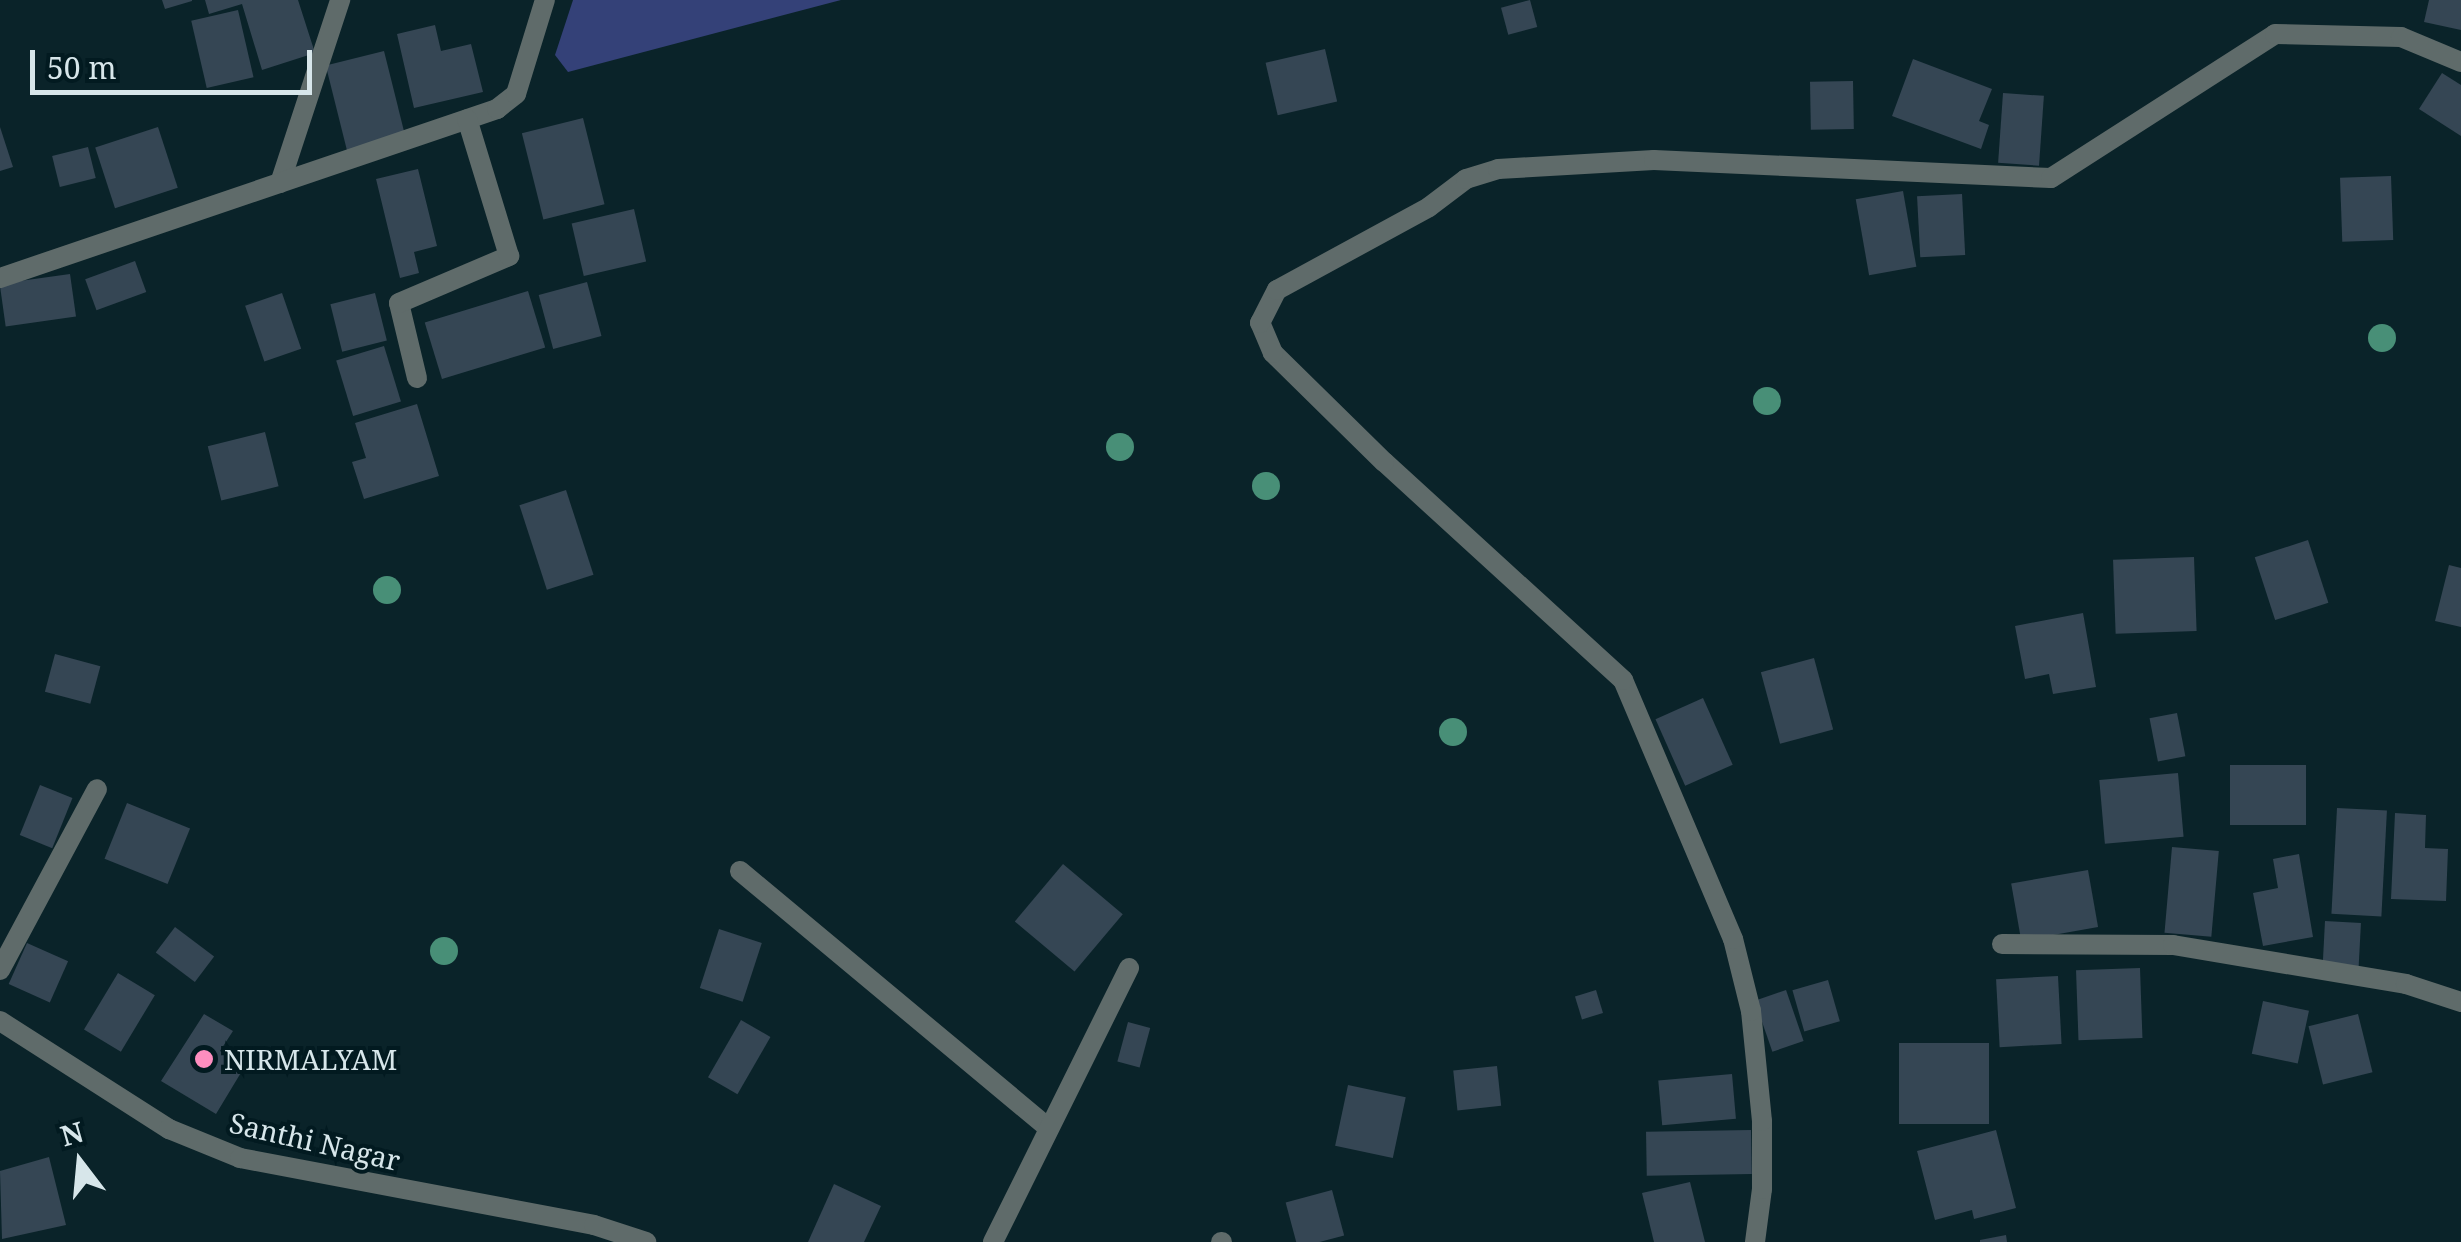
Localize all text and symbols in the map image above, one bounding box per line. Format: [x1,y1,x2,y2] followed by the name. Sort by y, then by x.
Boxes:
[35,30,318,92] scale bar
[47,47,117,88] text: 50 m
[224,1042,397,1076] place label: NIRMALYAM
[193,1048,215,1070] marker: NIRMALYAM
[226,1105,404,1177] street label: Santhi Nagar
[30,1112,130,1212] north arrow
[56,1112,88,1154] text: N

